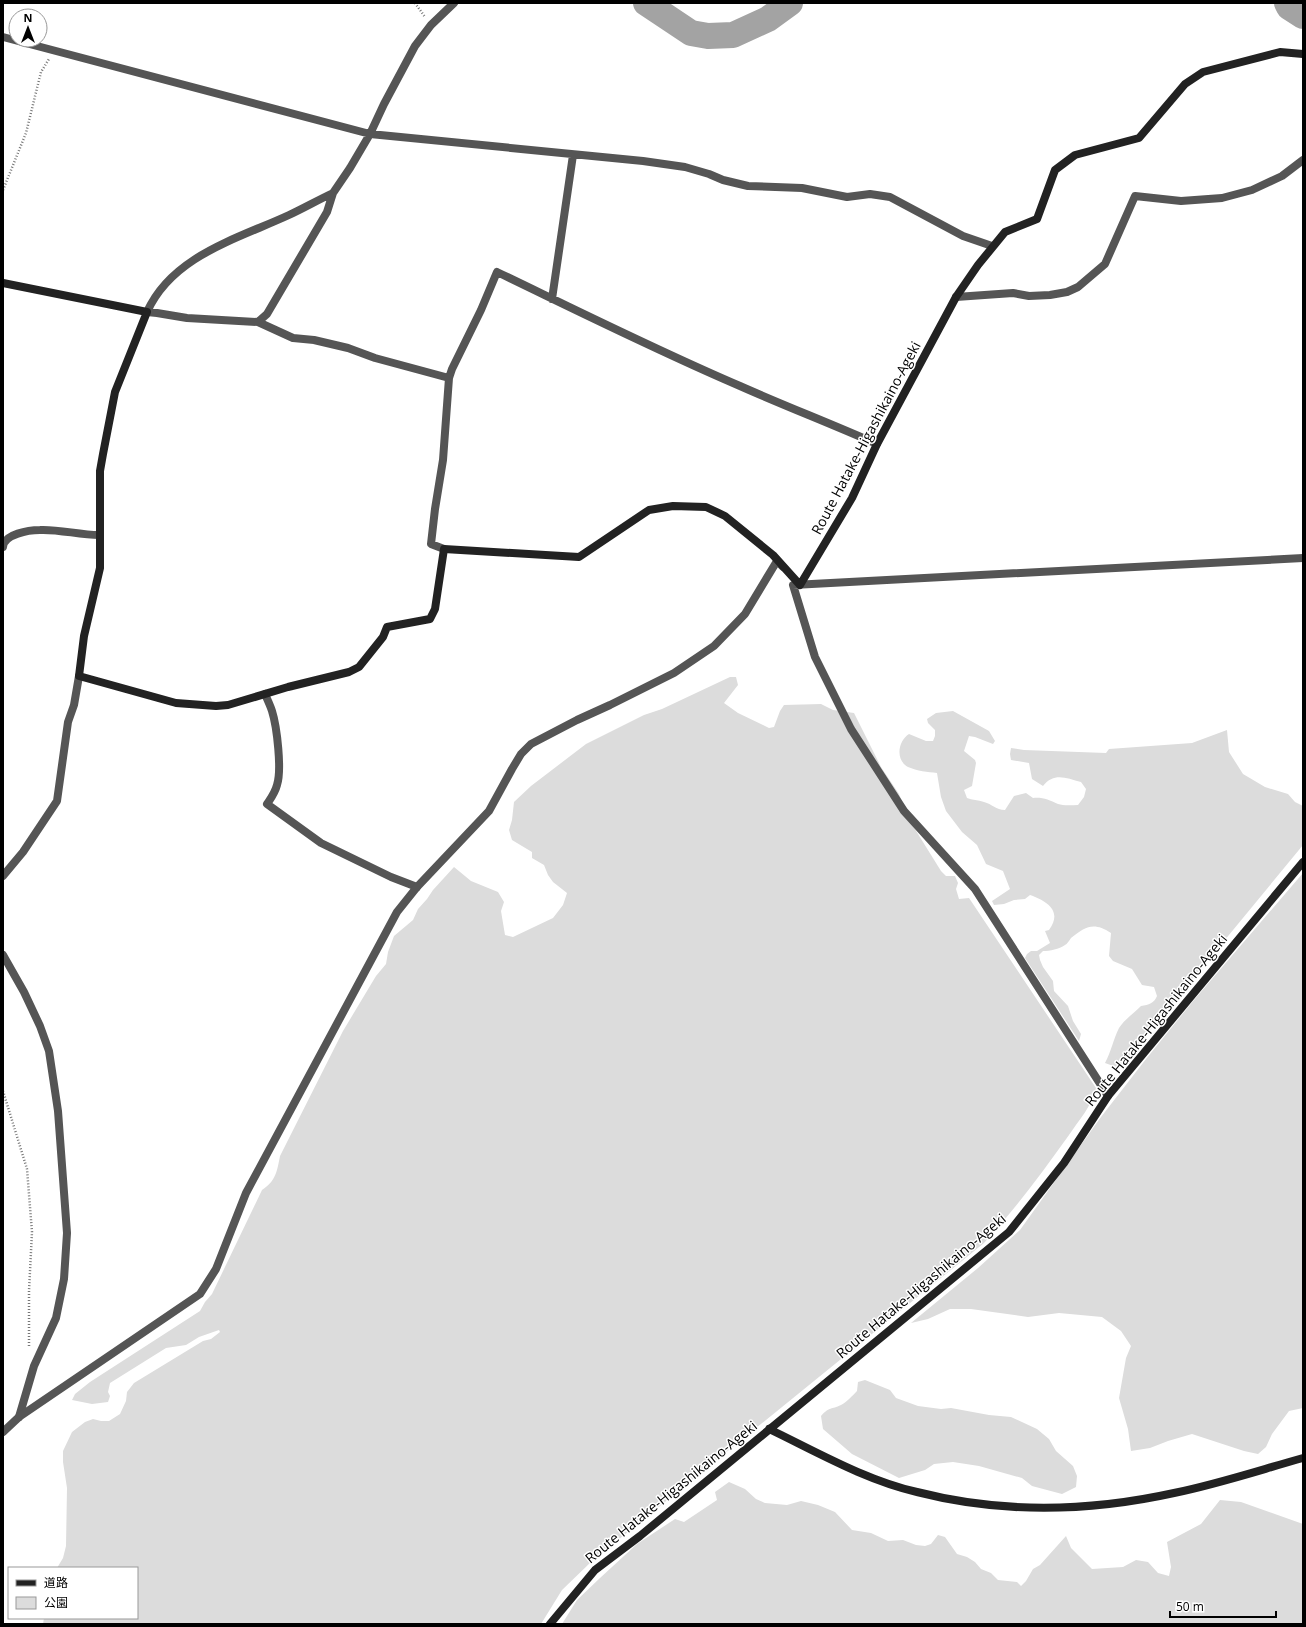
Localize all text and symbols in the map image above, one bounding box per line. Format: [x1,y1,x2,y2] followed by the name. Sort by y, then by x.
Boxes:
[8,8,48,48] north arrow
[24,10,32,25] text: N
[806,338,925,538] street label: Route Hatake-Higashikaino-Ageki
[1080,930,1231,1110] street label: Route Hatake-Higashikaino-Ageki
[832,1209,1010,1362] street label: Route Hatake-Higashikaino-Ageki
[581,1416,761,1567] street label: Route Hatake-Higashikaino-Ageki
[8,1567,138,1619] legend
[44,1574,68,1591] text: 道路
[1170,1593,1276,1619] scale bar
[44,1594,68,1611] text: 公園
[1176,1598,1204,1615] text: 50 m

